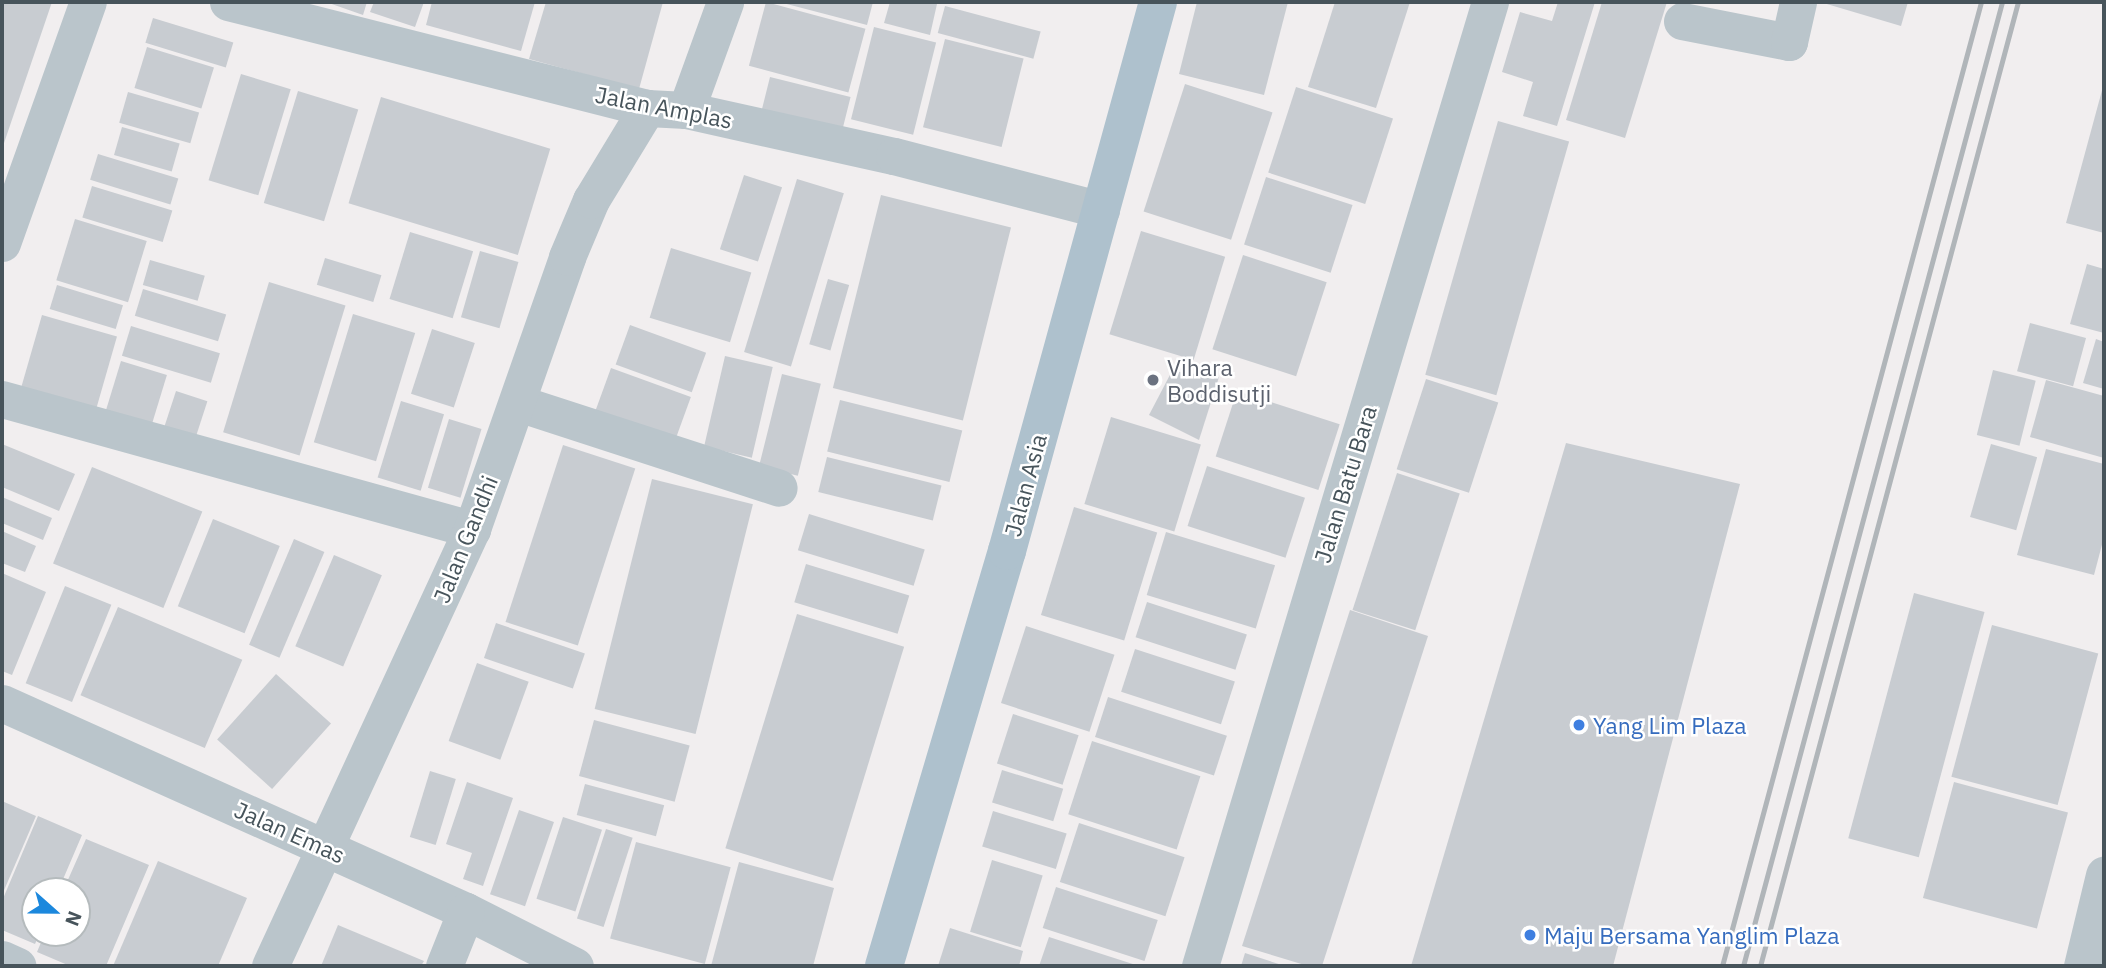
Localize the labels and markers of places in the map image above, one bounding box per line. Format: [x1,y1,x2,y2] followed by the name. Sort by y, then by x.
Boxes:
[1167,353,1271,407] place label: Vihara Boddisutji
[1145,372,1161,388] marker: Vihara Boddisutji
[1593,711,1747,739] place label: Yang Lim Plaza
[1571,717,1587,733] marker: Yang Lim Plaza
[1544,921,1839,949] place label: Maju Bersama Yanglim Plaza
[1522,927,1538,943] marker: Maju Bersama Yanglim Plaza

